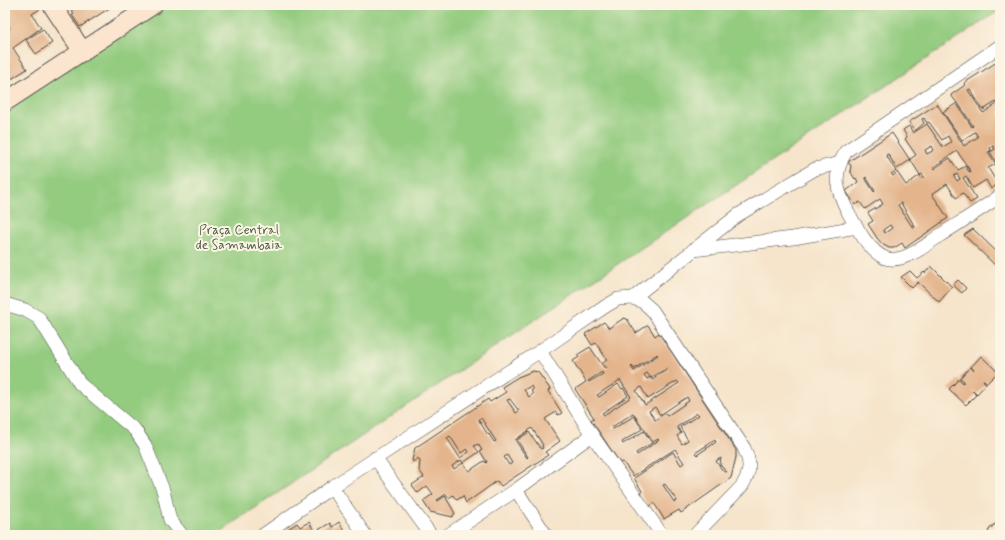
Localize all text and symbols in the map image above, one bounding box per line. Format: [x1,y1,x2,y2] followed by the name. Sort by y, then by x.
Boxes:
[196,222,282,254] park label: Praça Central de Samambaia

